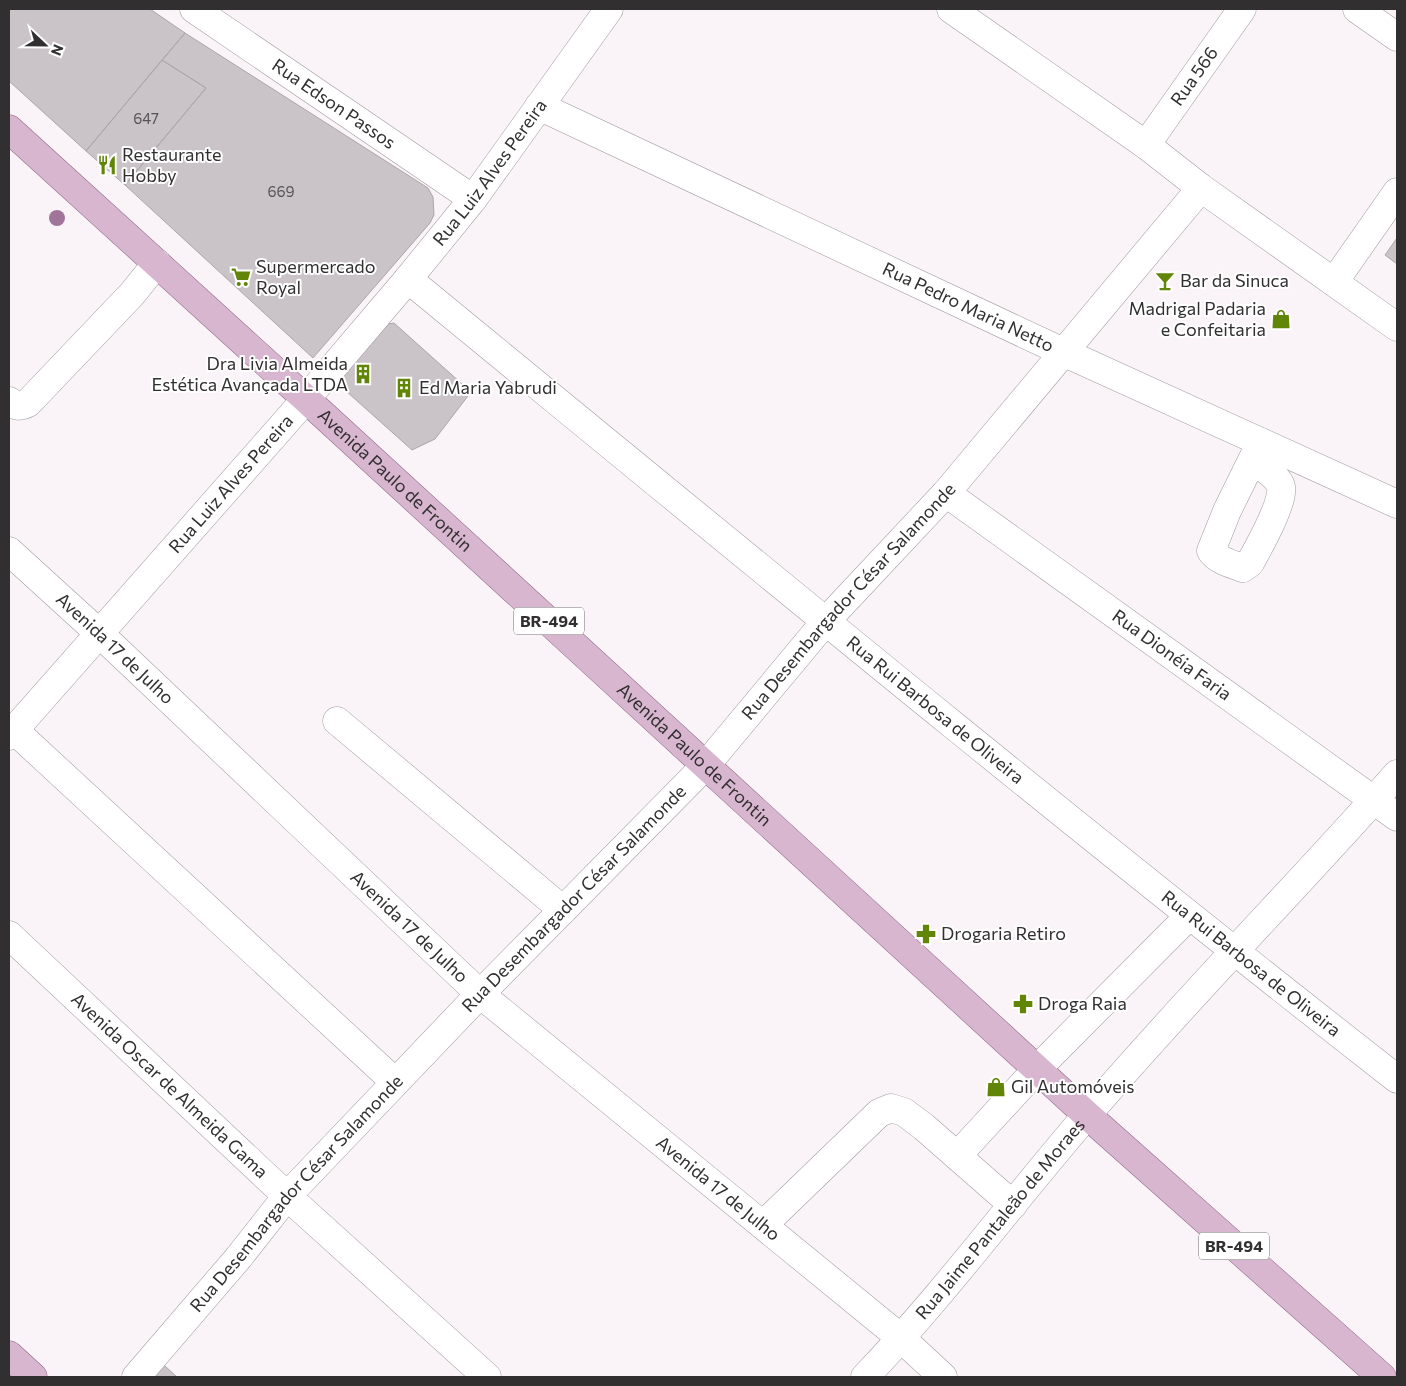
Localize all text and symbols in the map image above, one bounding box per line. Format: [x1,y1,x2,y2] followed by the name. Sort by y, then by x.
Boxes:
[20,20,70,70] north arrow
[48,42,67,58] text: N
[1165,42,1222,110] street label: Rua 566
[268,54,400,153] street label: Rua Edson Passos
[427,95,551,250] street label: Rua Luiz Alves Pereira
[133,109,159,127] house number: 647
[122,143,221,186] place label: Restaurante Hobby
[96,154,118,176] restaurant icon: Restaurante Hobby
[267,182,295,200] house number: 669
[256,255,376,298] place label: Supermercado Royal
[879,257,1058,356] street label: Rua Pedro Maria Netto
[230,266,252,288] supermarket icon: Supermercado Royal
[1180,269,1289,291] place label: Bar da Sinuca
[1154,270,1176,292] bar icon: Bar da Sinuca
[1129,297,1266,340] place label: Madrigal Padaria e Confeitaria
[1270,308,1292,330] shop icon: Madrigal Padaria e Confeitaria
[152,352,348,395] place label: Dra Livia Almeida Estética Avançada LTDA
[352,363,374,385] building icon: Dra Livia Almeida Estética Avançada LTDA
[419,376,557,398] place label: Ed Maria Yabrudi
[393,377,415,399] building icon: Ed Maria Yabrudi
[314,403,477,556] street label: Avenida Paulo de Frontin
[164,409,297,557] street label: Rua Luiz Alves Pereira
[736,478,960,724] street label: Rua Desembargador César Salamonde
[52,587,179,708] street label: Avenida 17 de Julho
[1108,604,1236,705] street label: Rua Dionéia Faria
[514,608,584,634] road number: BR-494
[842,631,1029,788] street label: Rua Rui Barbosa de Oliveira
[613,678,777,830] street label: Avenida Paulo de Frontin
[457,780,690,1016] street label: Rua Desembargador César Salamonde
[347,865,473,987] street label: Avenida 17 de Julho
[1158,885,1345,1041] street label: Rua Rui Barbosa de Oliveira
[941,922,1066,944] place label: Drogaria Retiro
[915,923,937,945] pharmacy icon: Drogaria Retiro
[67,987,273,1182] street label: Avenida Oscar de Almeida Gama
[1038,992,1127,1014] place label: Droga Raia
[1012,993,1034,1015] pharmacy icon: Droga Raia
[185,1070,407,1316] street label: Rua Desembargador César Salamonde
[1011,1075,1135,1097] place label: Gil Automóveis
[985,1076,1007,1098] shop icon: Gil Automóveis
[910,1114,1089,1323] street label: Rua Jaime Pantaleão de Moraes
[652,1131,785,1245] street label: Avenida 17 de Julho
[1199,1232,1269,1260] road number: BR-494

